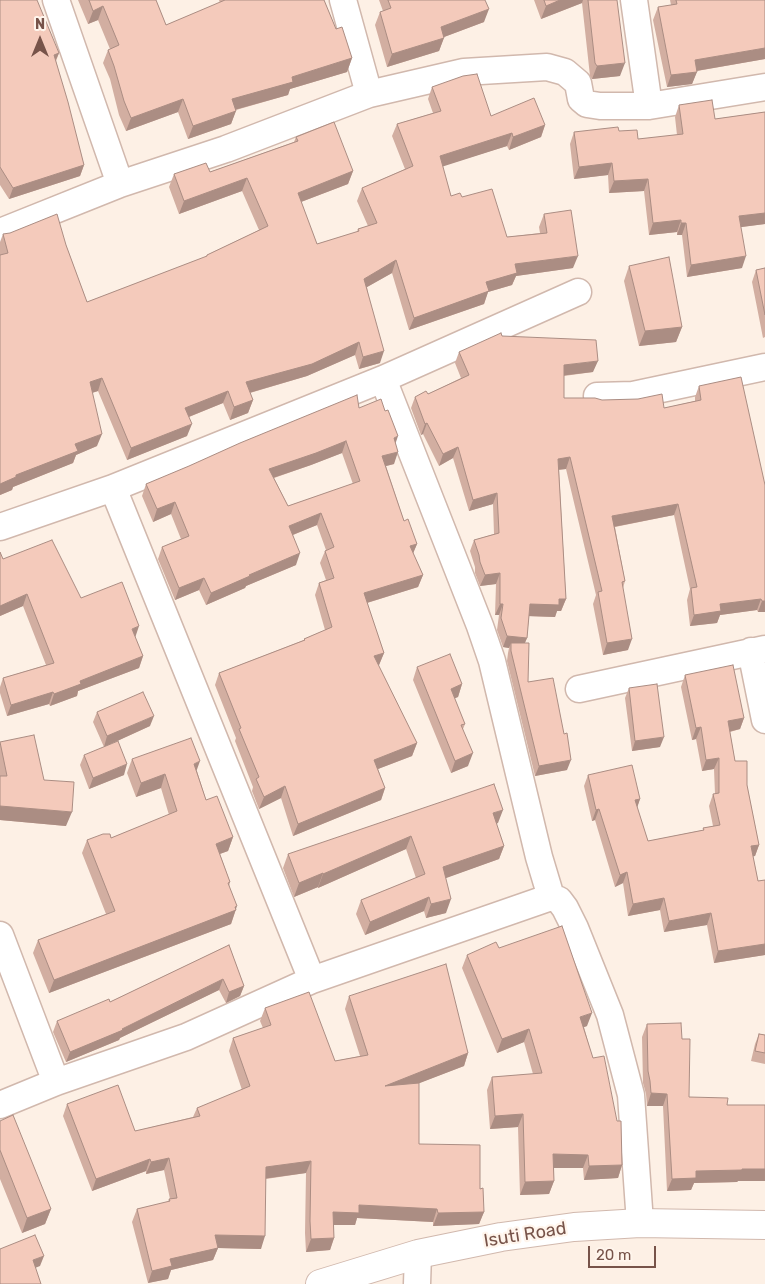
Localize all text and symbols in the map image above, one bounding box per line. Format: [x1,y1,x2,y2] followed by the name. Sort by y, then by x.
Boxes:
[15,15,65,65] north arrow
[35,16,45,33] text: N
[482,1218,568,1252] street label: Isuti Road
[590,1236,658,1268] scale bar
[596,1246,631,1264] text: 20 m

